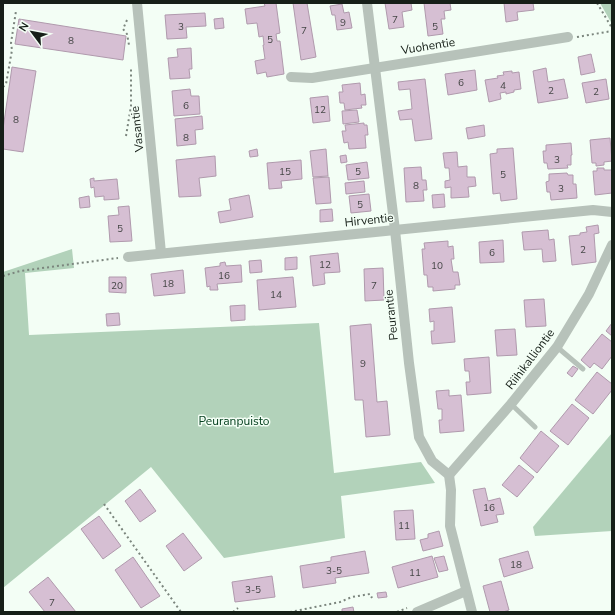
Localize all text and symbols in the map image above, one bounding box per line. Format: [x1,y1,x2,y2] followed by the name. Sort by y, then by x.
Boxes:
[12,12,52,52] north arrow
[392,13,398,27] house number: 7
[340,16,346,30] house number: 9
[15,19,32,34] text: N
[178,20,184,34] house number: 3
[432,20,438,34] house number: 5
[301,24,307,38] house number: 7
[267,33,273,47] house number: 5
[68,34,74,48] house number: 8
[399,34,456,58] street label: Vuohentie
[458,76,464,90] house number: 6
[500,79,506,93] house number: 4
[548,84,554,98] house number: 2
[593,85,599,99] house number: 2
[183,99,189,113] house number: 6
[314,103,326,117] house number: 12
[127,105,147,154] street label: Vasantie
[13,113,19,127] house number: 8
[183,131,189,145] house number: 8
[554,153,560,167] house number: 3
[279,165,291,179] house number: 15
[355,165,361,179] house number: 5
[500,168,506,182] house number: 5
[413,179,419,193] house number: 8
[558,182,564,196] house number: 3
[357,198,363,212] house number: 5
[344,209,394,231] street label: Hirventie
[117,222,123,236] house number: 5
[580,243,586,257] house number: 2
[489,246,495,260] house number: 6
[319,258,331,272] house number: 12
[431,259,443,273] house number: 10
[218,269,230,283] house number: 16
[162,277,174,291] house number: 18
[111,279,123,293] house number: 20
[371,279,377,293] house number: 7
[270,288,282,302] house number: 14
[380,289,402,341] street label: Peurantie
[502,325,558,393] street label: Riihikalliontie
[360,357,366,371] house number: 9
[199,413,270,429] park label: Peuranpuisto
[483,501,495,515] house number: 16
[398,519,410,533] house number: 11
[510,558,522,572] house number: 18
[326,564,342,578] house number: 3-5
[409,566,421,580] house number: 11
[245,583,261,597] house number: 3-5
[49,596,55,610] house number: 7

